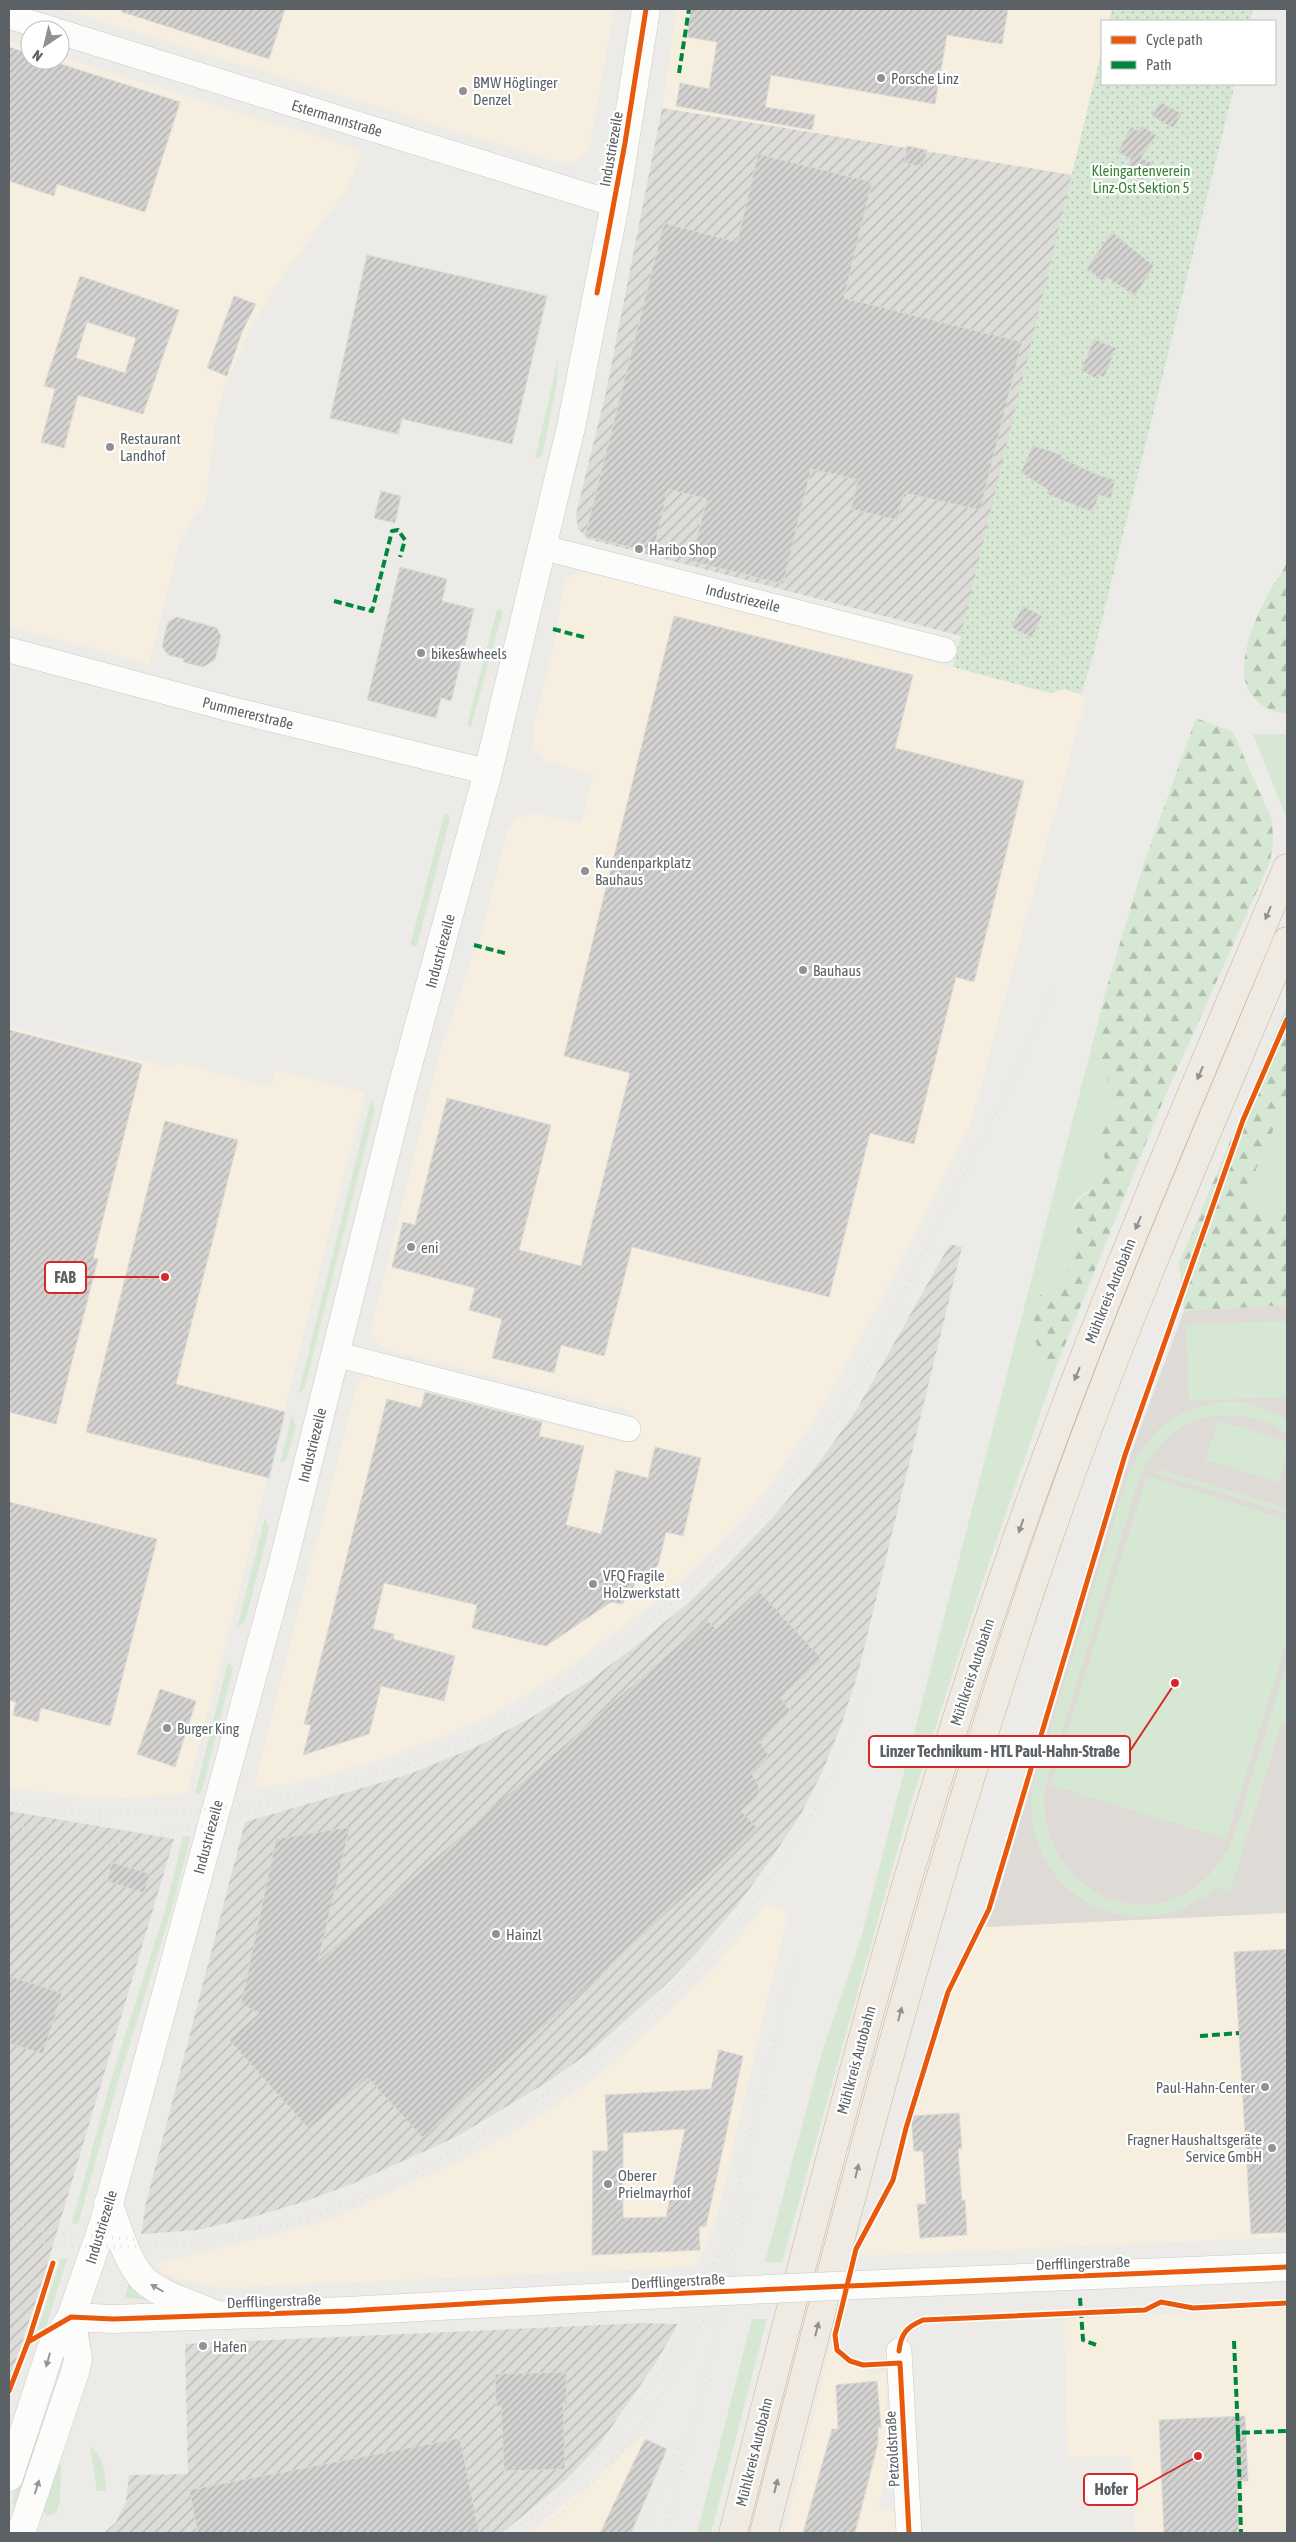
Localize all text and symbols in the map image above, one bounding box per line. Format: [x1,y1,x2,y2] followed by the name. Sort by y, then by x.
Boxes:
[20,20,70,70] north arrow
[1101,20,1276,85] legend
[1146,31,1203,48] text: Cycle path
[30,47,46,65] text: N
[1146,56,1172,73] text: Path
[891,70,959,87] place label: Porsche Linz
[875,72,887,84] marker: Porsche Linz
[473,74,558,108] place label: BMW Höglinger Denzel
[457,85,469,97] marker: BMW Höglinger Denzel
[290,96,385,140] street label: Estermannstraße
[596,110,626,188] street label: Industriezeile
[1091,162,1191,196] park label: Kleingartenverein Linz-Ost Sektion 5
[120,430,181,464] place label: Restaurant Landhof
[104,441,116,453] marker: Restaurant Landhof
[649,541,717,558] place label: Haribo Shop
[633,543,645,555] marker: Haribo Shop
[704,581,782,615] street label: Industriezeile
[431,645,507,662] place label: bikes&wheels
[415,647,427,659] marker: bikes&wheels
[201,693,295,733] street label: Pummererstraße
[595,854,691,888] place label: Kundenparkplatz Bauhaus
[579,865,591,877] marker: Kundenparkplatz Bauhaus
[1264,906,1272,920] one-way arrow
[422,912,458,990] street label: Industriezeile
[813,962,861,979] place label: Bauhaus
[797,964,809,976] marker: Bauhaus
[1196,1066,1204,1080] one-way arrow
[1133,1216,1141,1230] one-way arrow
[1081,1236,1139,1346] street label: Mühlkreis Autobahn
[421,1239,439,1256] place label: eni
[405,1241,417,1253] marker: eni
[45,1262,86,1293] callout: FAB
[54,1268,76,1286] text: FAB
[1072,1366,1080,1381] one-way arrow
[295,1406,329,1484] street label: Industriezeile
[1017,1519,1024,1534] one-way arrow
[603,1567,680,1601] place label: VFQ Fragile Holzwerkstatt
[587,1578,599,1590] marker: VFQ Fragile Holzwerkstatt
[947,1616,997,1728] street label: Mühlkreis Autobahn
[177,1720,240,1737] place label: Burger King
[161,1722,173,1734] marker: Burger King
[869,1736,1130,1767] callout: Linzer Technikum - HTL Paul-Hahn-Straße
[880,1742,1120,1760] text: Linzer Technikum - HTL Paul-Hahn-Straße
[190,1798,226,1876] street label: Industriezeile
[506,1926,542,1943] place label: Hainzl
[490,1928,502,1940] marker: Hainzl
[833,2004,879,2116] street label: Mühlkreis Autobahn
[896,2007,904,2022] one-way arrow
[1156,2079,1256,2096] place label: Paul-Hahn-Center
[1259,2081,1271,2093] marker: Paul-Hahn-Center
[1127,2131,1262,2165] place label: Fragner Haushaltsgeräte Service GmbH
[1266,2142,1278,2154] marker: Fragner Haushaltsgeräte Service GmbH
[853,2164,861,2179] one-way arrow
[618,2167,691,2201] place label: Oberer Prielmayrhof
[602,2178,614,2190] marker: Oberer Prielmayrhof
[82,2188,120,2266] street label: Industriezeile
[1036,2253,1131,2273] street label: Derfflingerstraße
[630,2270,726,2292] street label: Derfflingerstraße
[150,2284,165,2292] one-way arrow
[227,2291,322,2311] street label: Derfflingerstraße
[813,2321,821,2336] one-way arrow
[213,2338,247,2355] place label: Hafen
[197,2340,209,2352] marker: Hafen
[44,2352,52,2367] one-way arrow
[732,2396,776,2508] street label: Mühlkreis Autobahn
[882,2410,902,2487] street label: Petzoldstraße
[1084,2474,1137,2505] callout: Hofer
[33,2479,41,2494] one-way arrow
[772,2479,780,2494] one-way arrow
[1094,2480,1128,2498] text: Hofer

